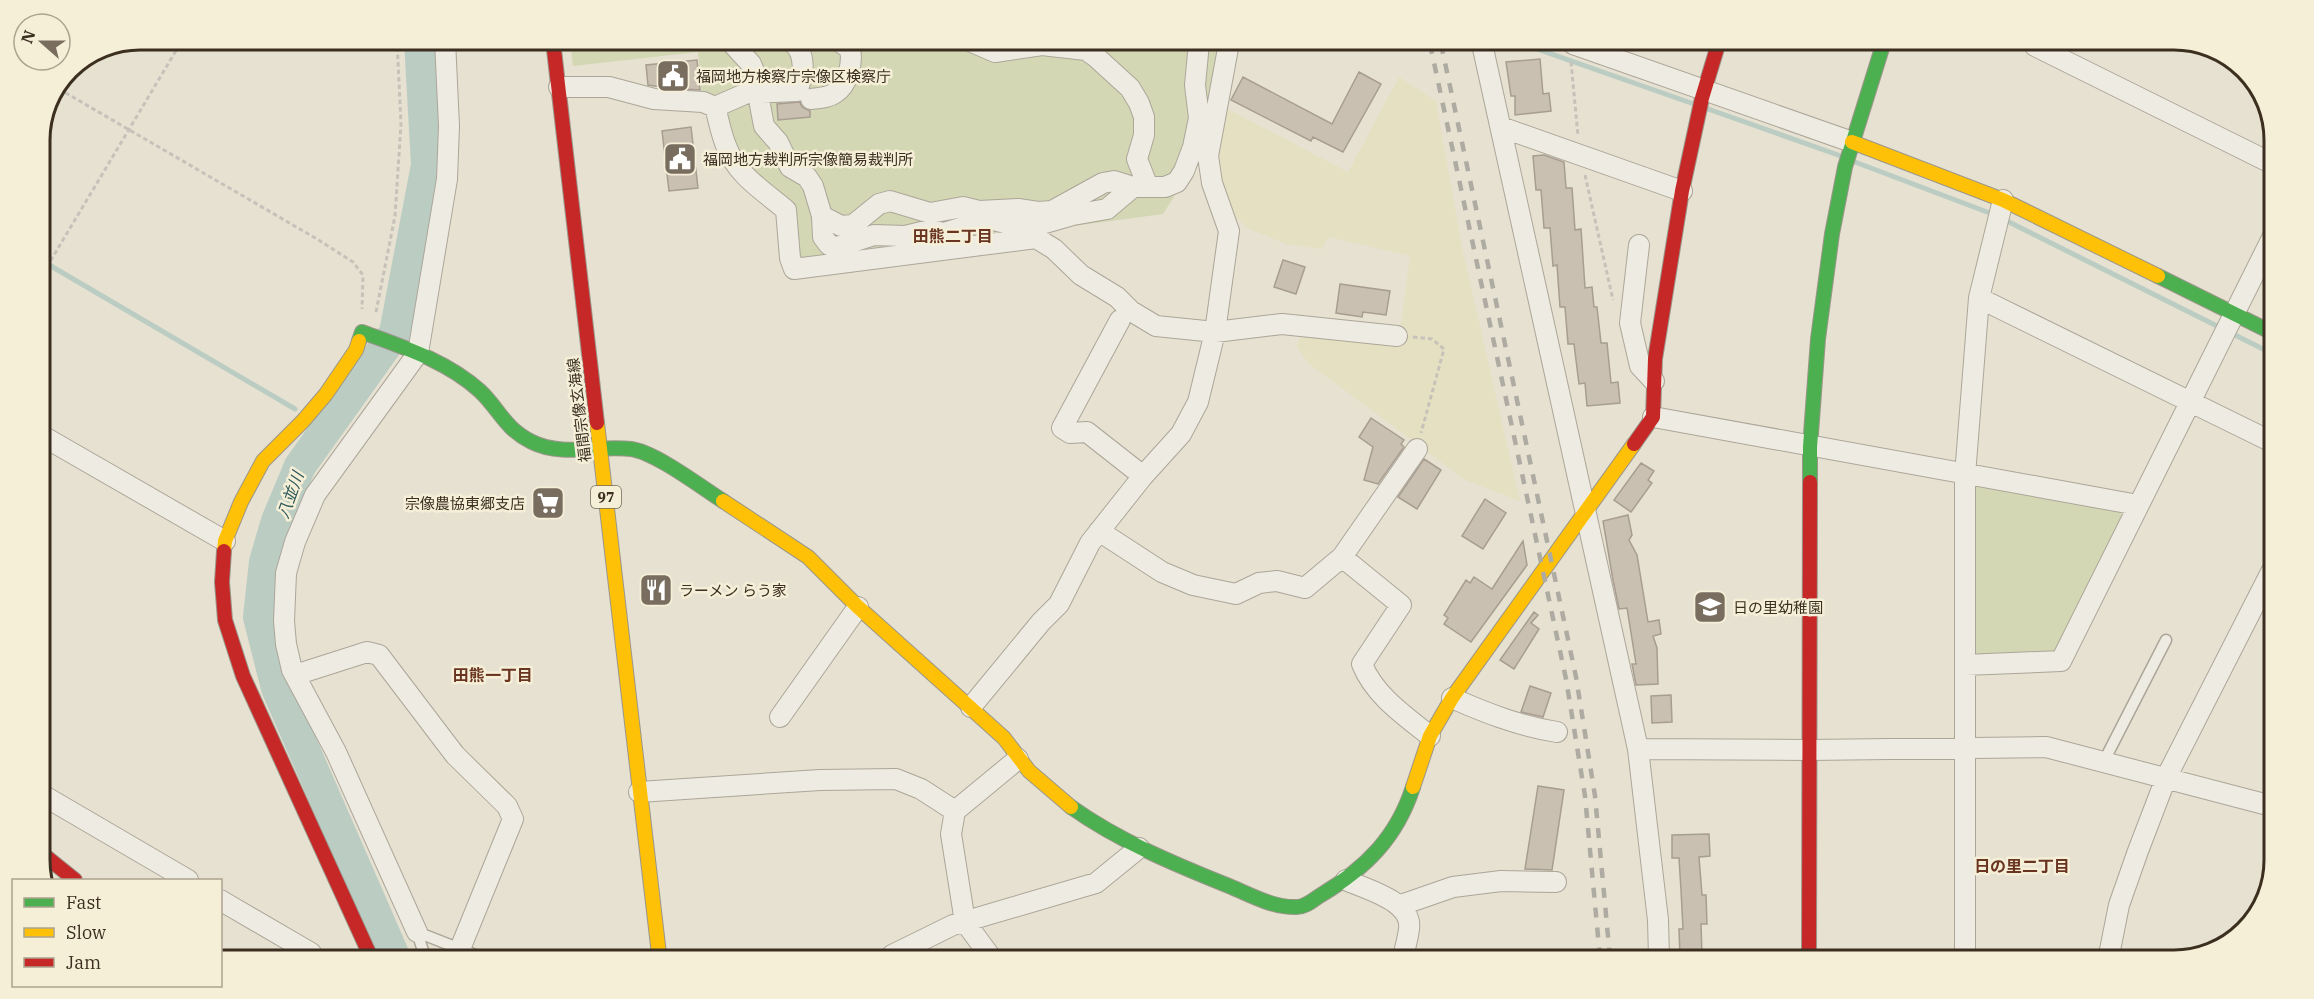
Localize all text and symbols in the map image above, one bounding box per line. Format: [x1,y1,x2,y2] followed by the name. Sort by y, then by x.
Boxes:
[12,12,72,72] north arrow
[16,27,40,46] text: N
[655,58,691,94] public building icon: 福岡地方検察庁宗像区検察庁
[696,67,891,86] place label: 福岡地方検察庁宗像区検察庁
[662,141,698,177] public building icon: 福岡地方裁判所宗像簡易裁判所
[703,150,913,169] place label: 福岡地方裁判所宗像簡易裁判所
[913,226,993,246] district label: 田熊二丁目
[563,357,595,463] street label: 福間宗像玄海線
[272,467,308,521] water label: 八並川
[530,485,566,521] supermarket icon: 宗像農協東郷支店
[591,486,621,508] road number: 97
[405,494,525,513] place label: 宗像農協東郷支店
[638,572,674,608] restaurant icon: ラーメン らう家
[679,581,787,600] place label: ラーメン らう家
[1692,589,1728,625] school or university icon: 日の里幼稚園
[1733,598,1823,617] place label: 日の里幼稚園
[453,665,533,685] district label: 田熊一丁目
[1974,856,2070,876] district label: 日の里二丁目
[12,879,222,987] legend
[66,891,101,914] text: Fast
[66,921,106,944] text: Slow
[66,951,101,974] text: Jam

